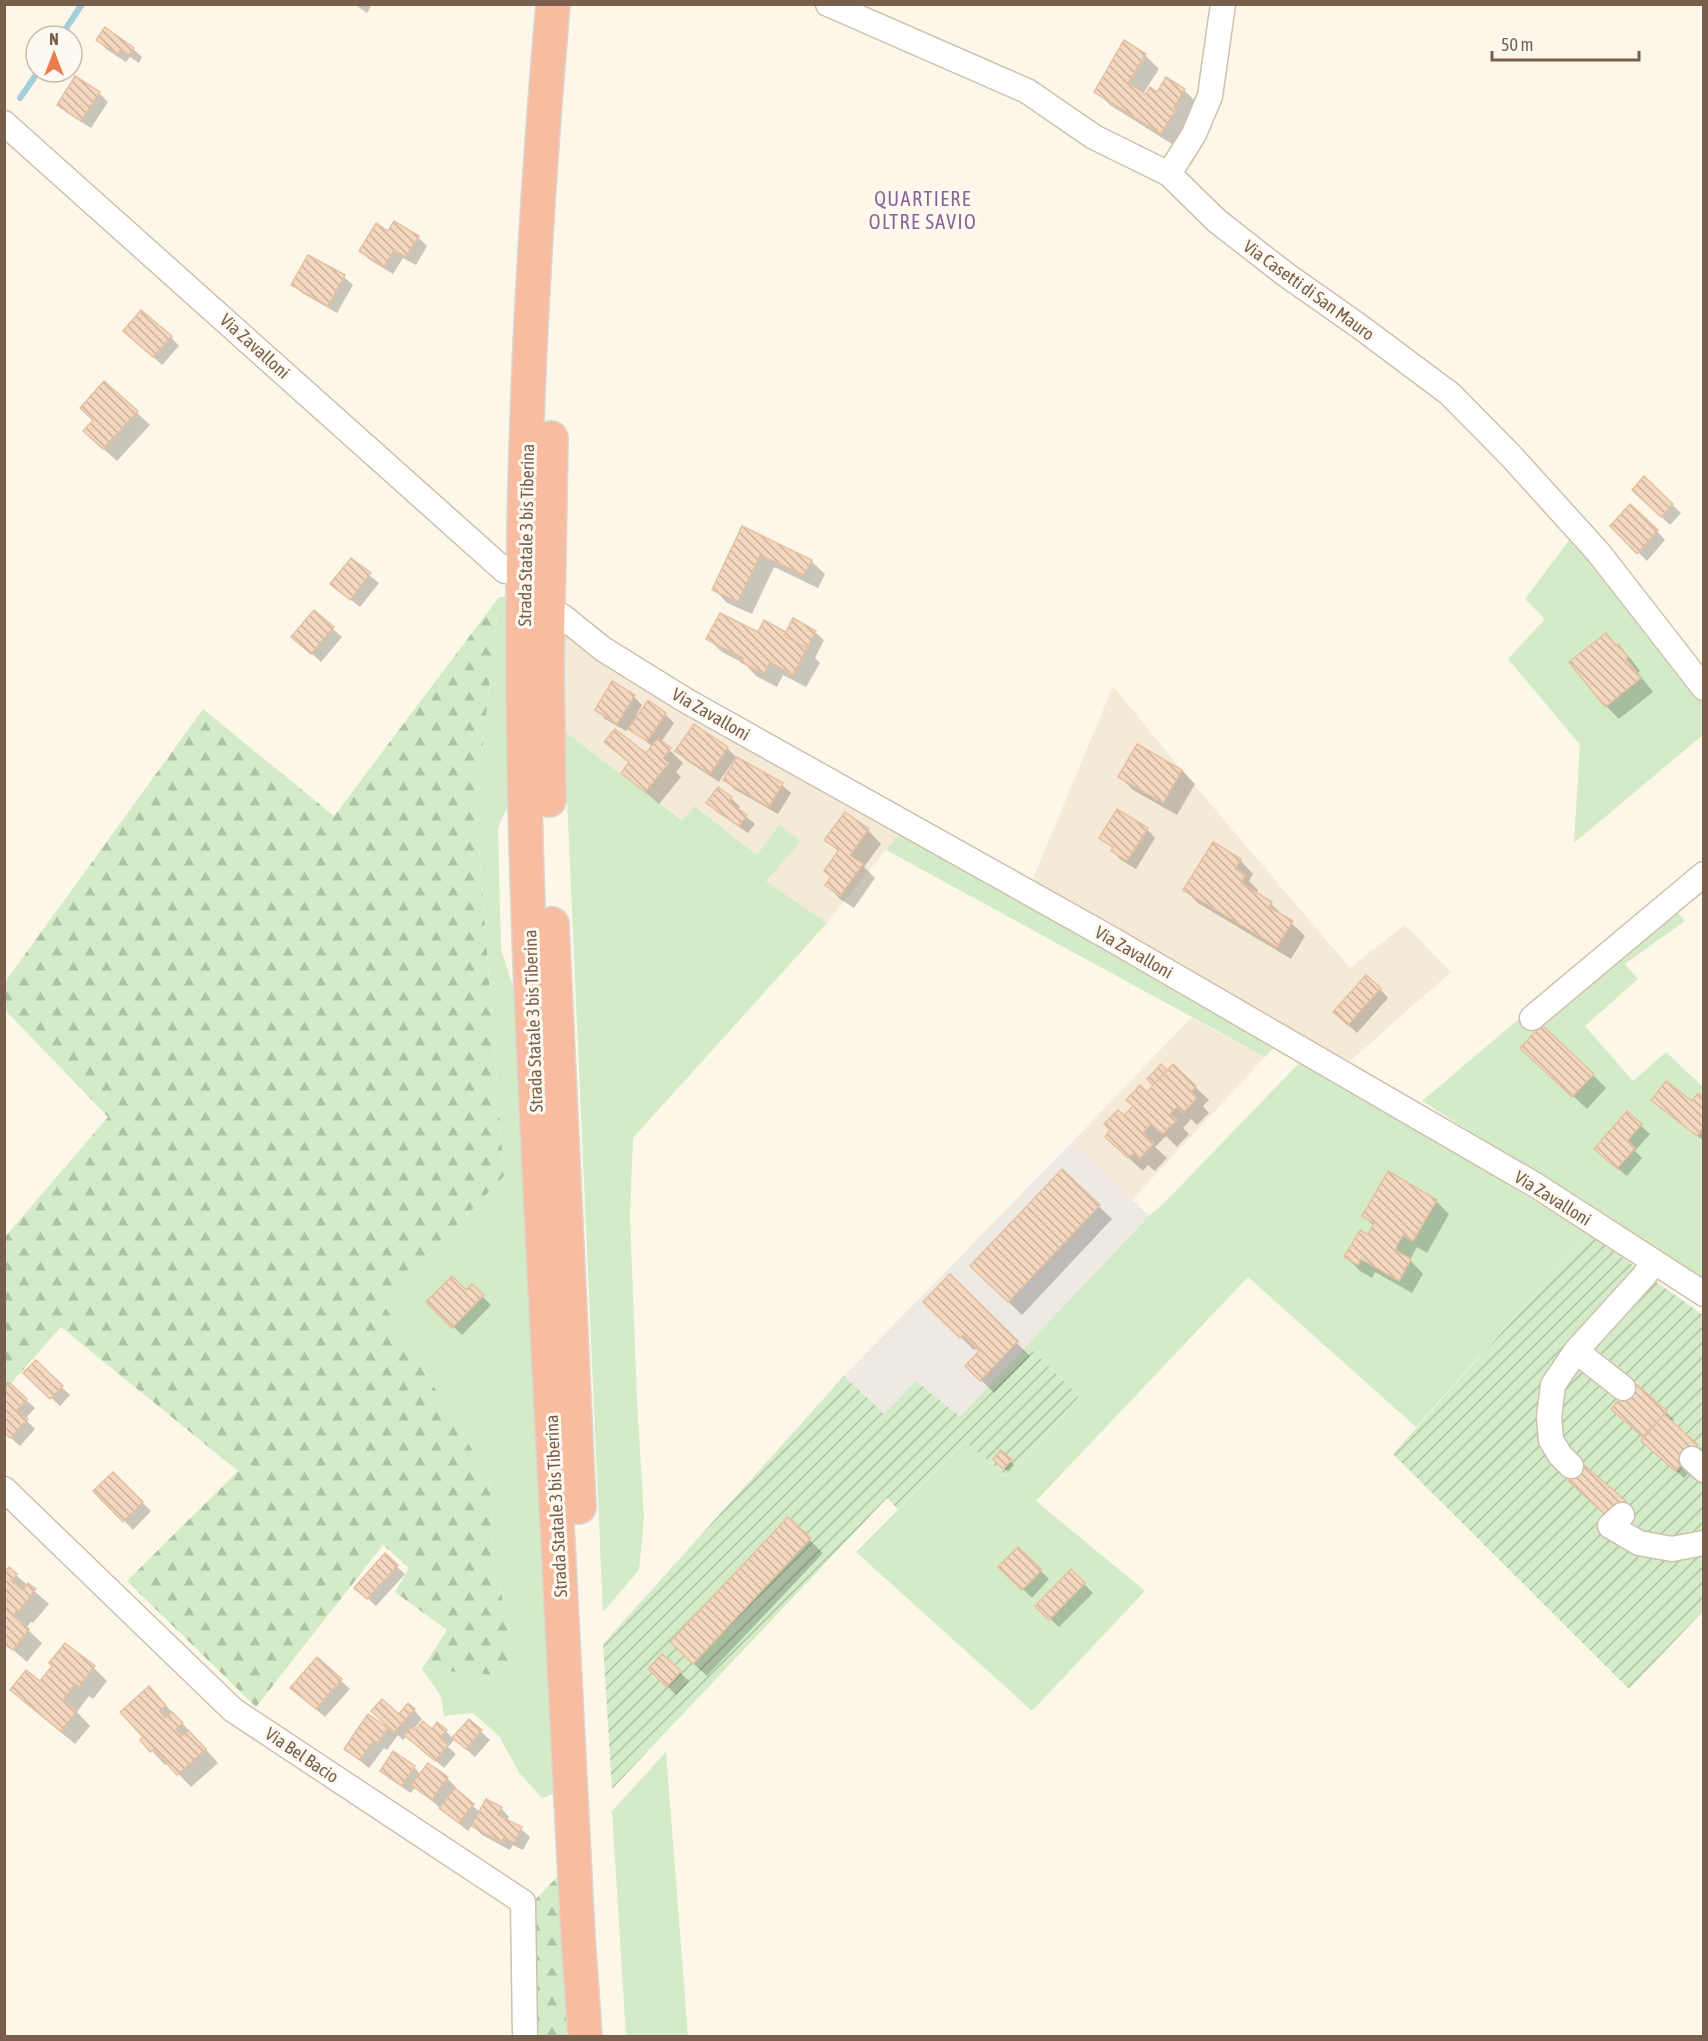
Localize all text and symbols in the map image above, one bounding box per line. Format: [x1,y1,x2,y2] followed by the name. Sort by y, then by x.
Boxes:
[24,24,84,84] north arrow
[1492,24,1639,62] scale bar
[49,30,59,48] text: N
[1501,34,1533,55] text: 50 m
[869,187,977,233] district label: QUARTIERE OLTRE SAVIO
[1239,235,1379,345] street label: Via Casetti di San Mauro
[216,309,294,383] street label: Via Zavalloni
[514,443,538,627] street label: Strada Statale 3 bis Tiberina
[668,683,754,745] street label: Via Zavalloni
[1091,921,1177,983] street label: Via Zavalloni
[519,929,547,1113] street label: Strada Statale 3 bis Tiberina
[1511,1166,1595,1230] street label: Via Zavalloni
[541,1414,571,1598] street label: Strada Statale 3 bis Tiberina
[261,1723,343,1787] street label: Via Bel Bacio

